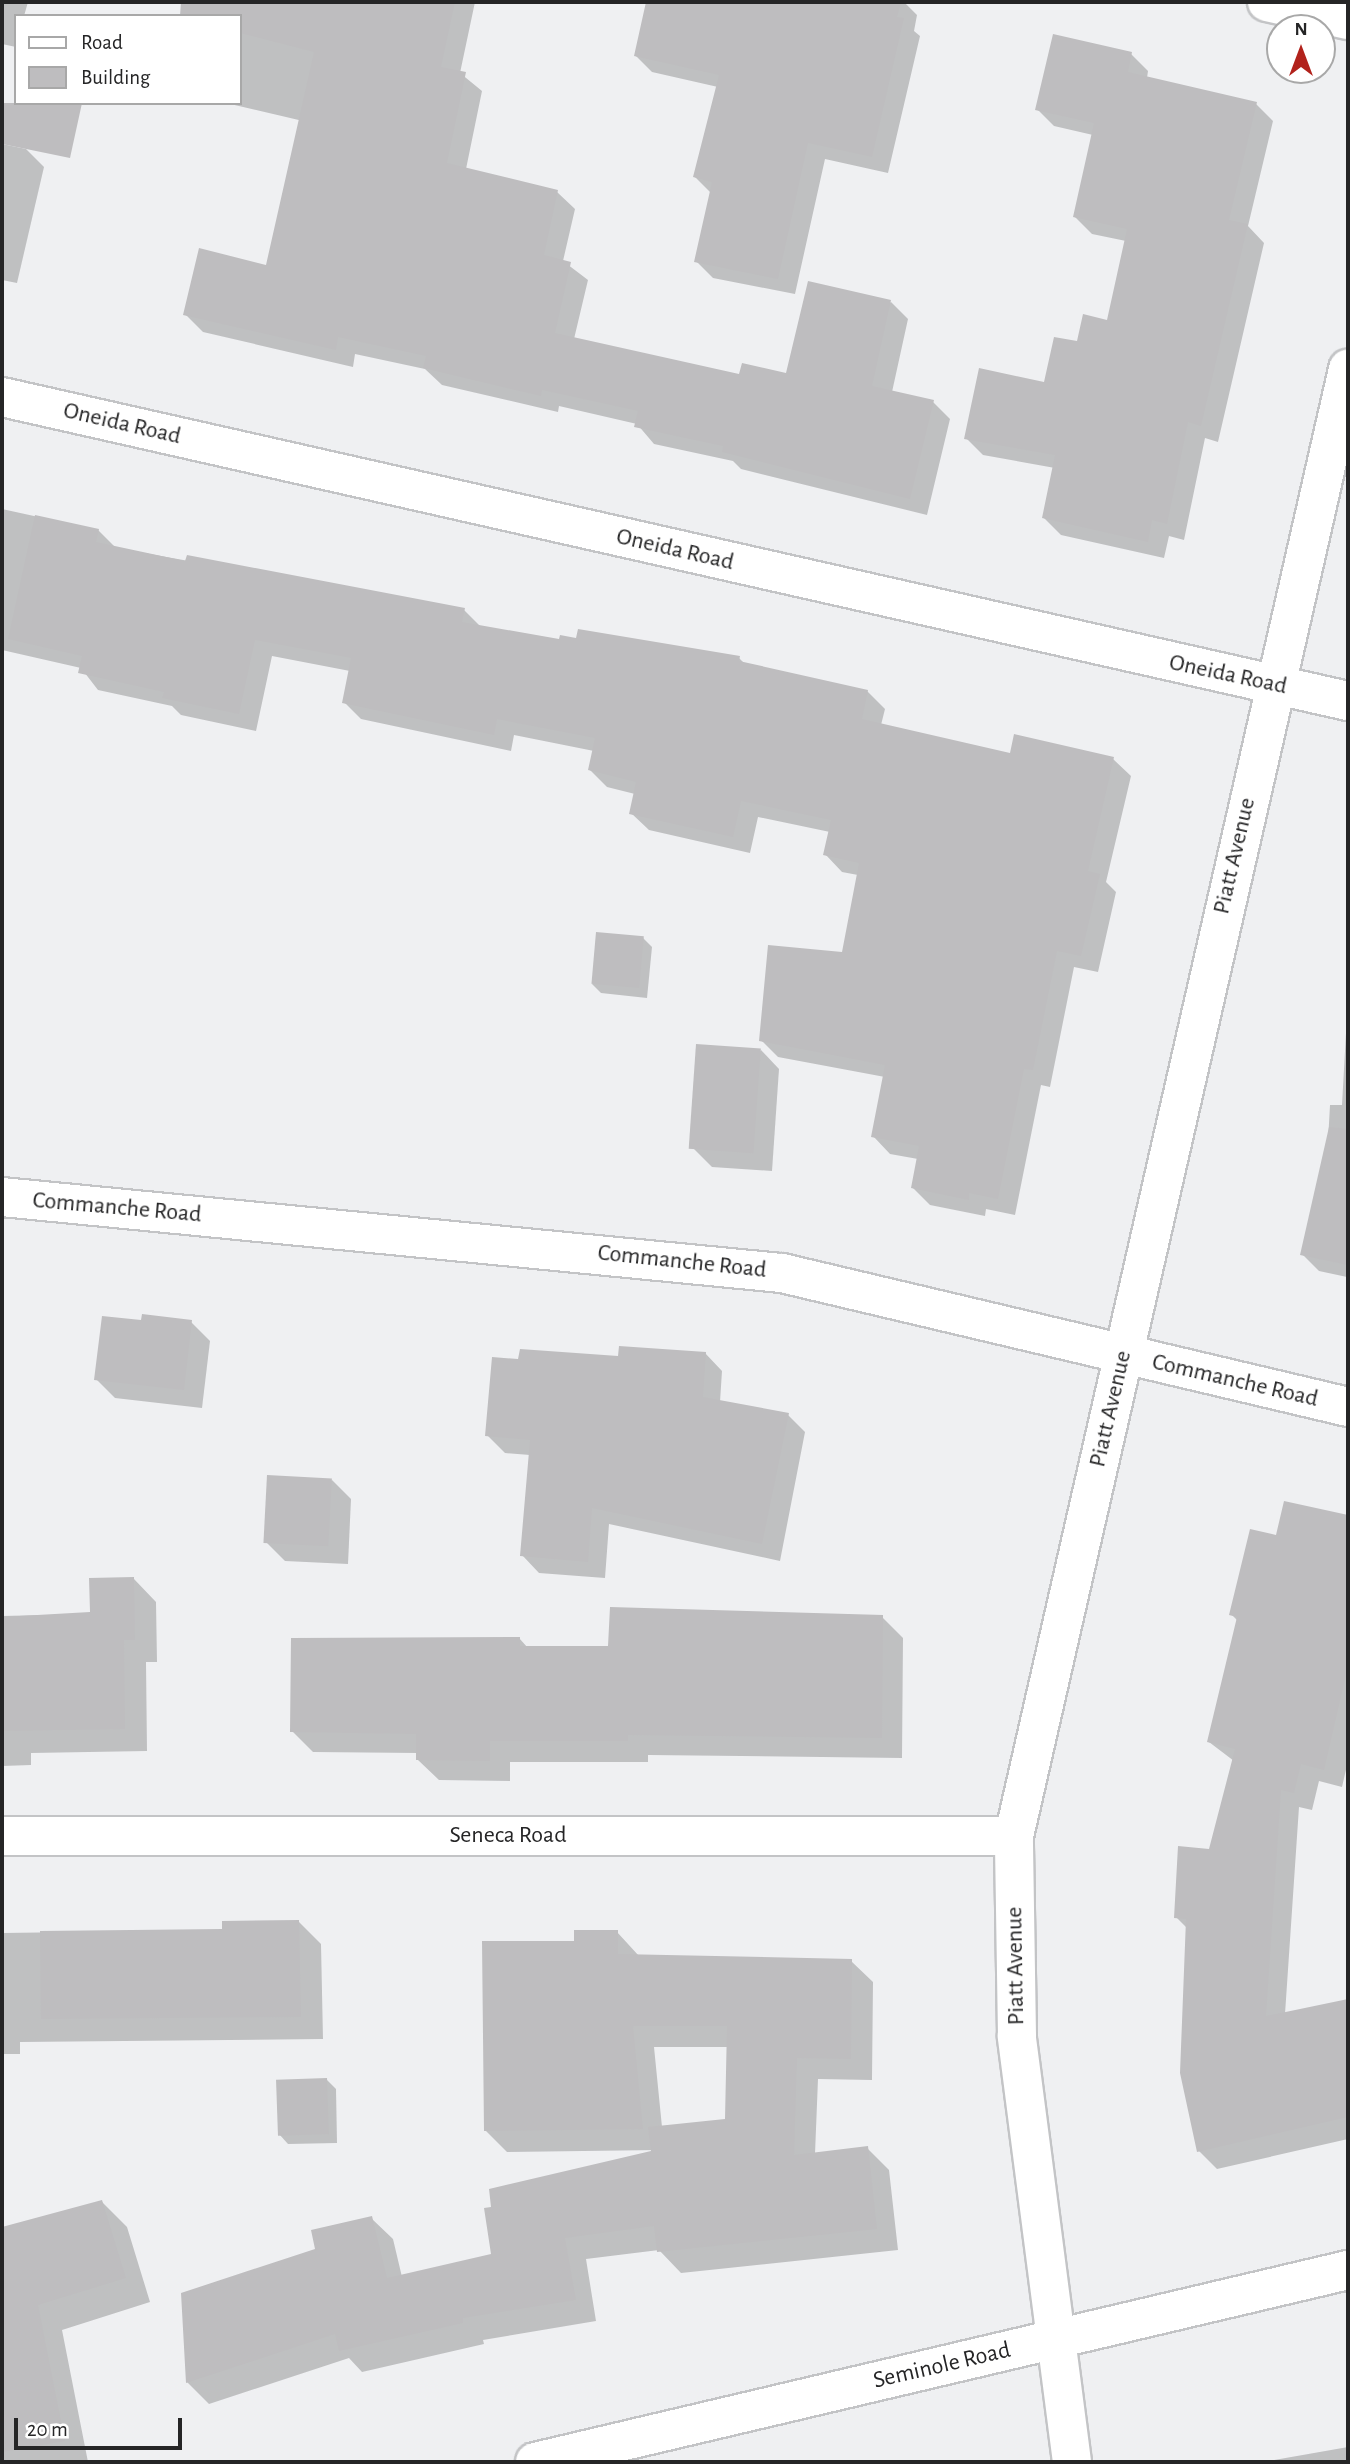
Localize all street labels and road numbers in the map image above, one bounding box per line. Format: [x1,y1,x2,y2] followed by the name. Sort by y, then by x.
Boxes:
[60,397,184,451] street label: Oneida Road
[613,523,737,577] street label: Oneida Road
[1166,648,1290,702] street label: Oneida Road
[1208,795,1262,917] street label: Piatt Avenue
[31,1186,203,1230] street label: Commanche Road
[596,1239,768,1285] street label: Commanche Road
[1084,1348,1138,1470] street label: Piatt Avenue
[1149,1348,1321,1414] street label: Commanche Road
[449,1822,567,1850] street label: Seneca Road
[1001,1906,1031,2026] street label: Piatt Avenue
[871,2336,1013,2396] street label: Seminole Road

